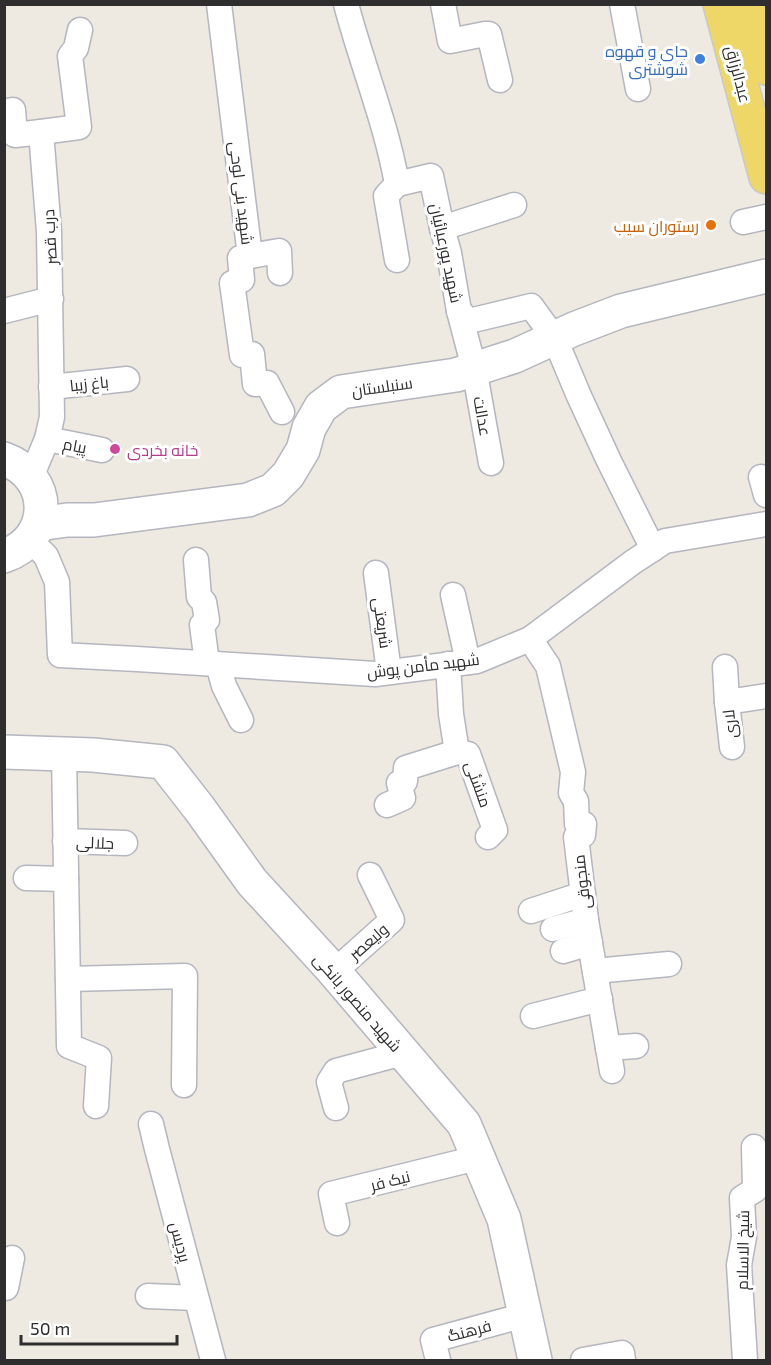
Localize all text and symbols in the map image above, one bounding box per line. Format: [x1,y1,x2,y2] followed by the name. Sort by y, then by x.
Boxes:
[605,41,688,80] place label: چای و قهوه شوشتری
[720,43,756,105] street label: عبدالرزاق
[693,52,707,66] marker: چای و قهوه شوشتری
[224,140,258,246] street label: شهید بنی لوحی
[424,201,467,305] street label: شهید پورعبائیان
[38,209,61,266] street label: درب قصر
[614,216,699,237] place label: رستوران سيب
[704,218,718,232] marker: رستوران سيب
[68,371,110,397] street label: باغ زیبا
[350,372,414,402] street label: سنبلستان
[470,395,496,437] street label: عدالت
[61,433,89,460] street label: پیام
[127,440,198,461] place label: خانه بخردی
[108,442,122,456] marker: خانه بخردی
[368,596,396,650] street label: شریعتی
[365,649,481,684] street label: شهید مأمن پوش
[718,708,742,739] street label: لاری
[460,758,496,810] street label: منشئی
[76,832,114,854] street label: جلالی
[568,854,596,910] street label: منجوقی
[344,919,392,965] street label: ولیعصر
[309,949,406,1056] street label: شهید منصور بانکی
[367,1166,412,1195] street label: نیک فر
[732,1210,755,1290] street label: شیخ الاسلام
[164,1220,196,1266] street label: پردیس
[21,1308,177,1346] scale bar
[445,1315,493,1346] street label: فرهنگ
[30,1317,70,1339] text: 50 m

